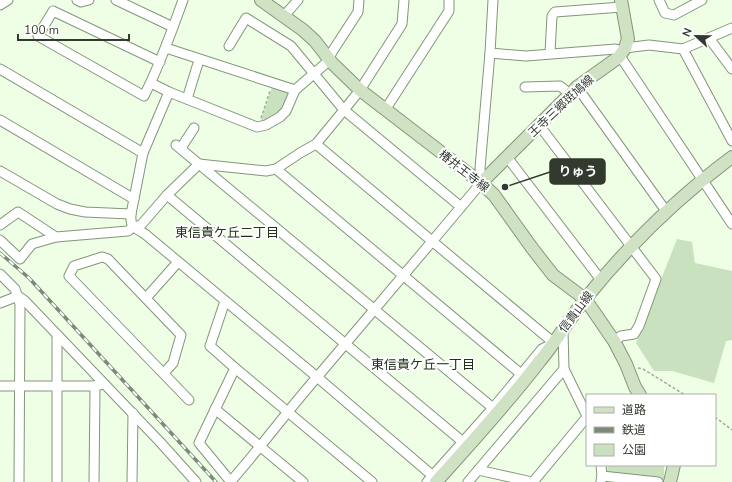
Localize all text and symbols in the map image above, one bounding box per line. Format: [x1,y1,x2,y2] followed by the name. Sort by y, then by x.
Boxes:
[18,16,129,42] scale bar
[676,16,716,56] north arrow
[24,22,59,38] text: 100 m
[679,26,696,39] text: N
[525,71,597,141] street label: 王寺三郷斑鳩線
[435,146,493,196] street label: 椿井王寺線
[550,159,605,184] callout: りゅう
[558,163,598,181] text: りゅう
[175,224,279,242] district label: 東信貴ケ丘二丁目
[555,288,597,336] street label: 信貴山線
[371,356,475,374] district label: 東信貴ケ丘一丁目
[586,394,716,466] legend
[622,402,646,418] text: 道路
[622,422,646,438] text: 鉄道
[622,442,646,458] text: 公園

